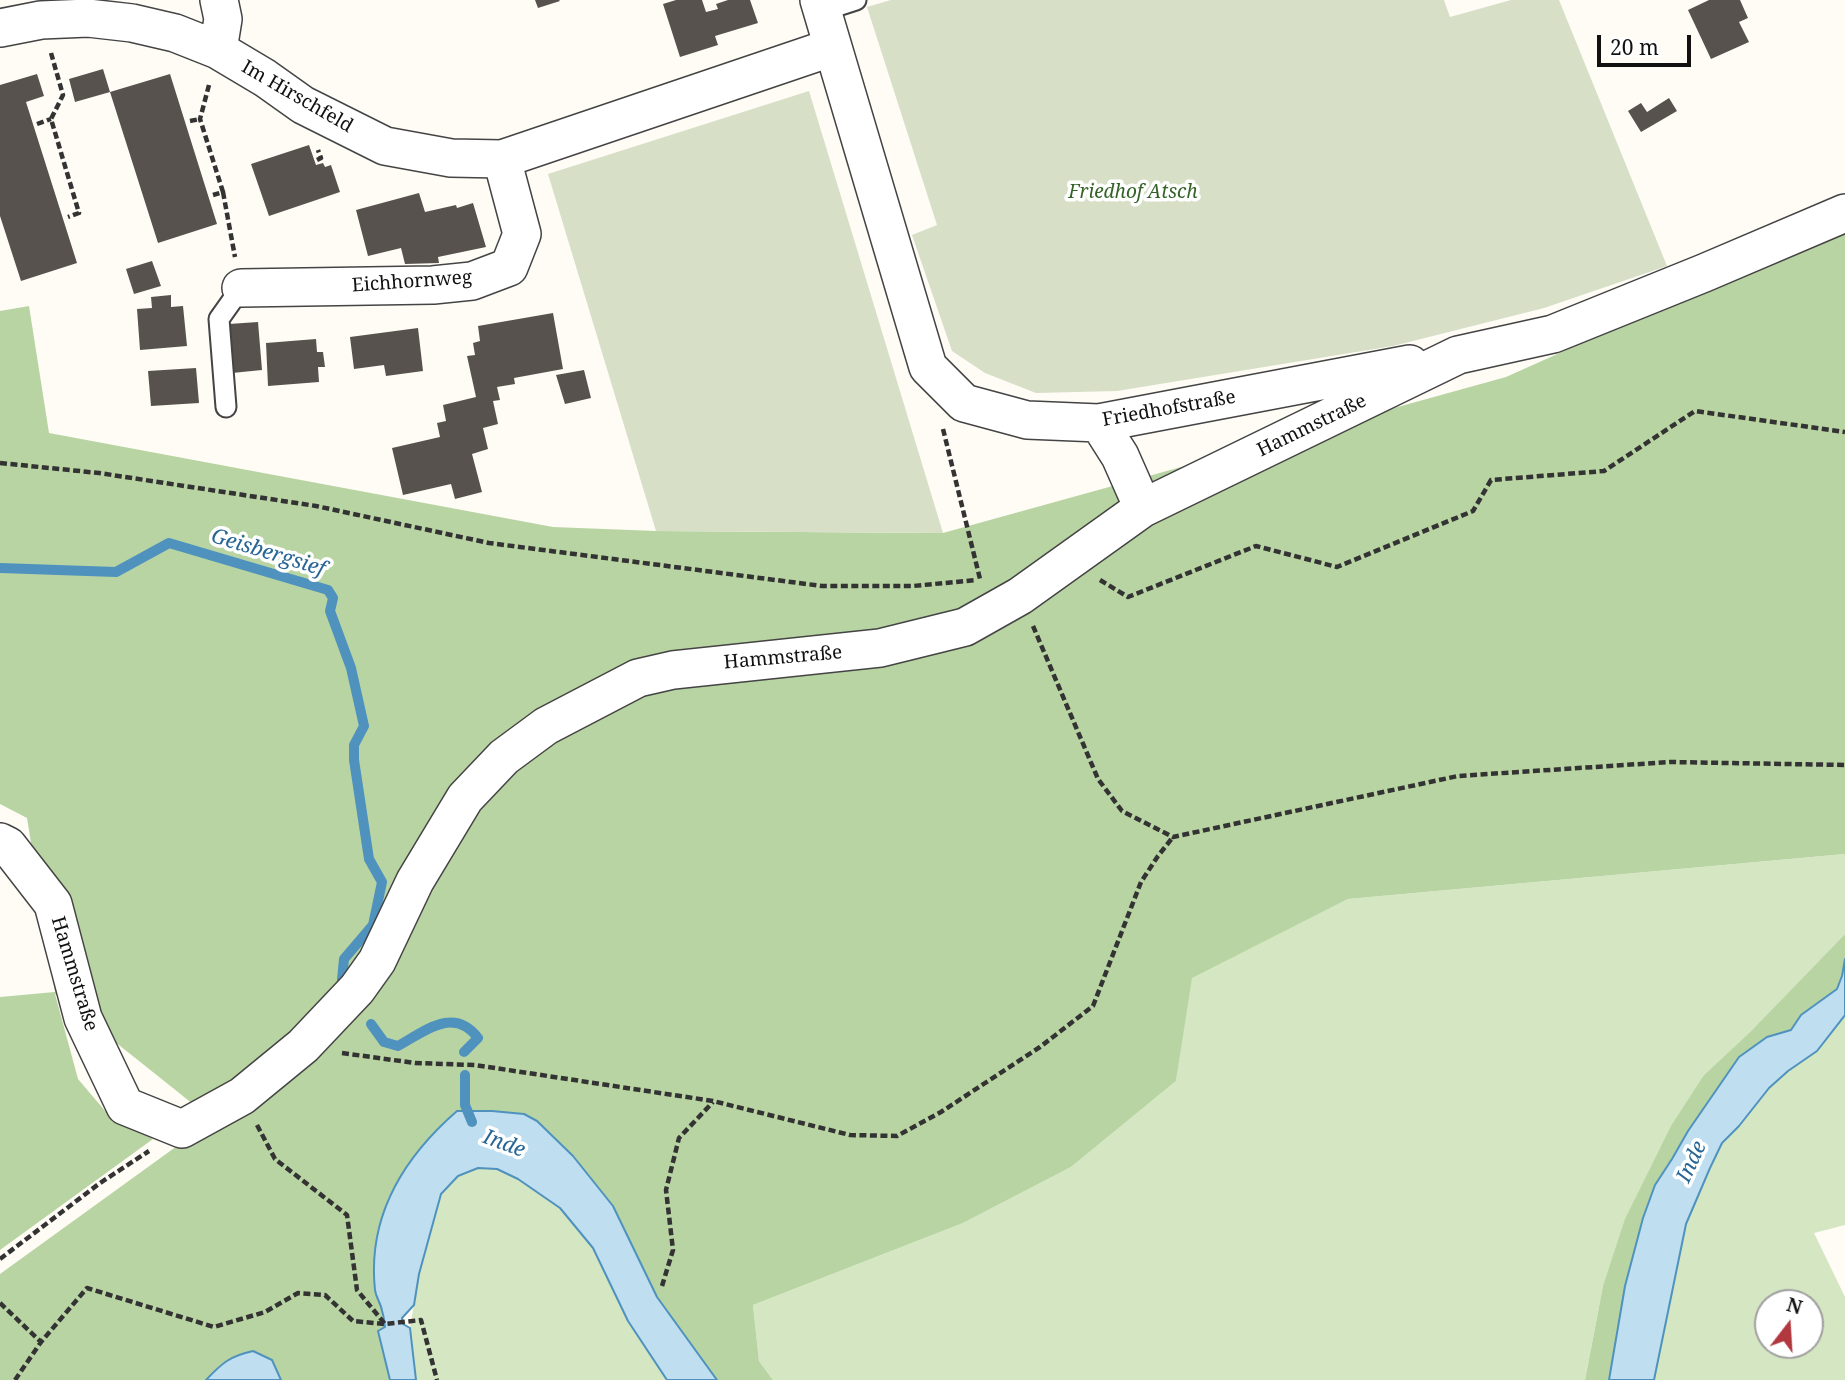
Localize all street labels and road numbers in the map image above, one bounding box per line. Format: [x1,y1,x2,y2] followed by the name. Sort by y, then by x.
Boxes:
[237,56,357,138] street label: Im Hirschfeld
[351,266,473,298] street label: Eichhornweg
[1101,386,1237,432] street label: Friedhofstraße
[1254,390,1370,462] street label: Hammstraße
[723,641,843,675] street label: Hammstraße
[46,914,102,1034] street label: Hammstraße

